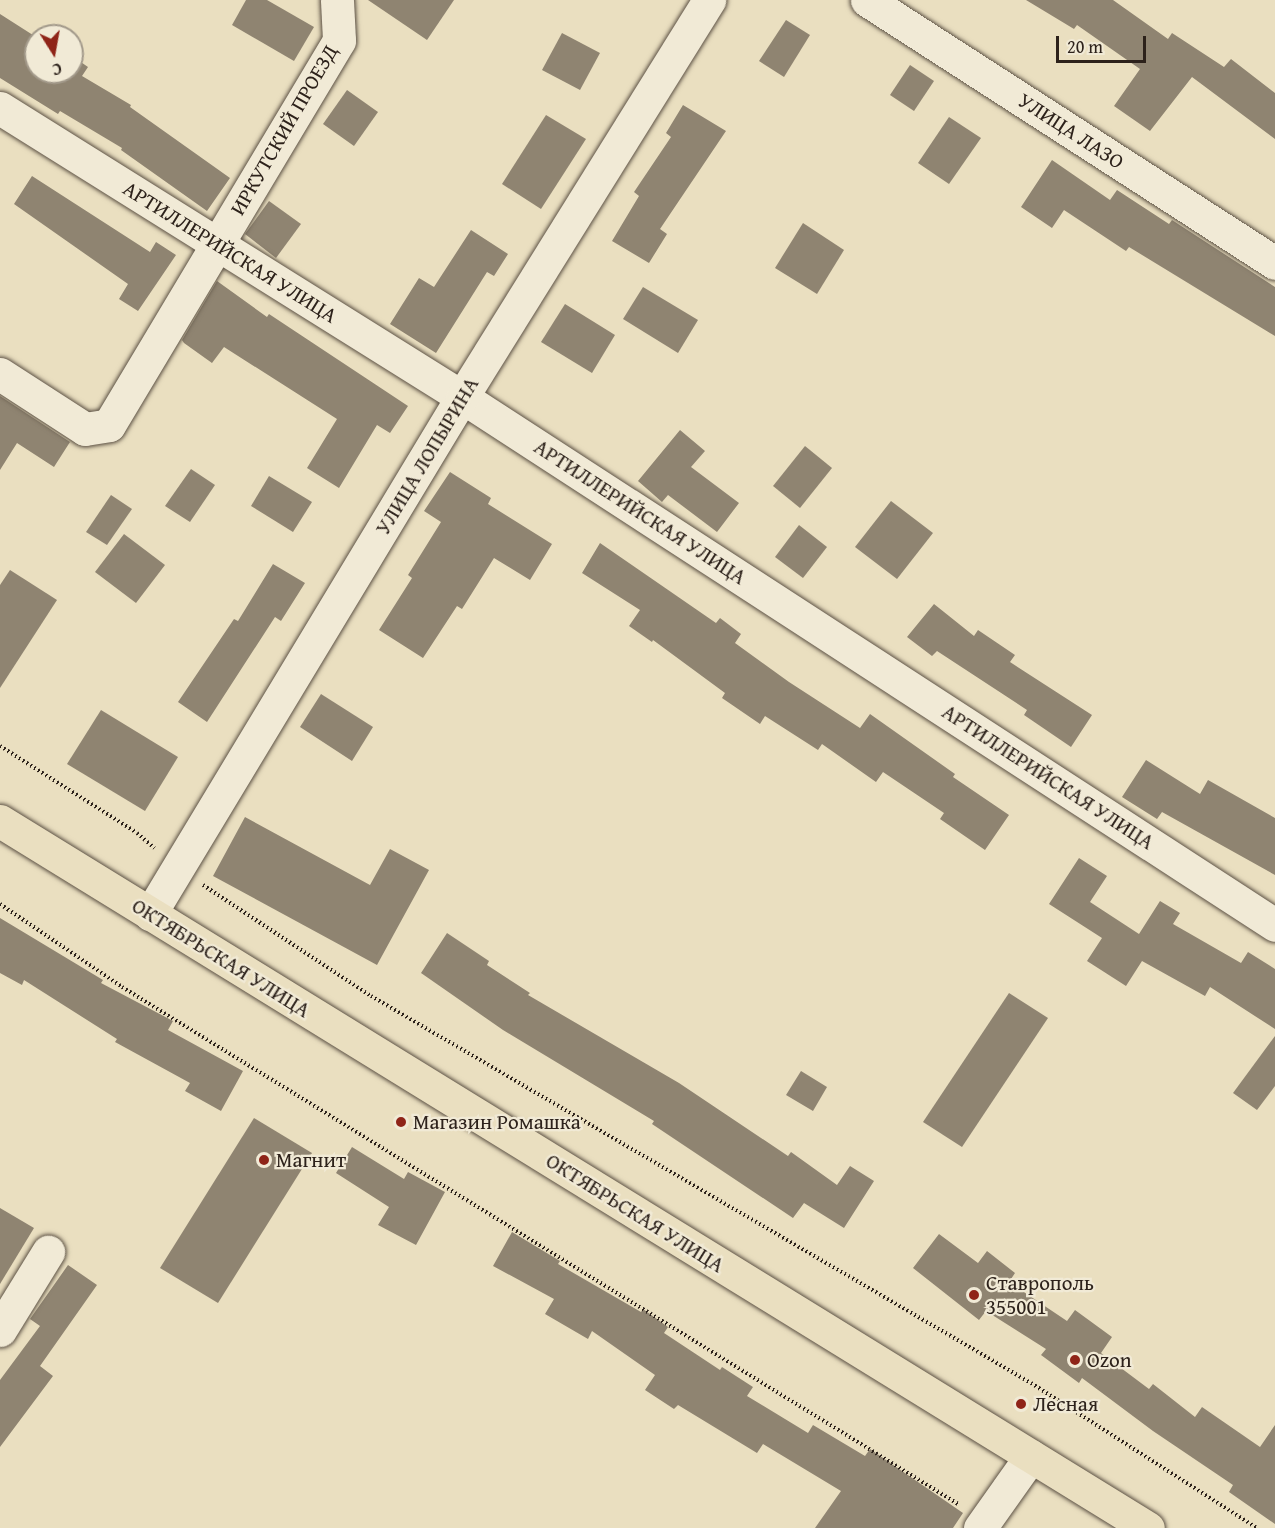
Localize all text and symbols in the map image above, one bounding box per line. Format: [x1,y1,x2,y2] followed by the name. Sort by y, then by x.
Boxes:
[24,24,84,84] north arrow
[1059,24,1149,62] scale bar
[1067,33,1103,60] text: 20 m
[225,40,343,220] street label: ИРКУТСКИЙ ПРОЕЗД
[50,57,64,82] text: С
[1013,88,1129,174] street label: УЛИЦА ЛАЗО
[118,176,342,328] street label: АРТИЛЛЕРИЙСКАЯ УЛИЦА
[370,373,484,539] street label: УЛИЦА ЛОПЫРИНА
[529,434,751,590] street label: АРТИЛЛЕРИЙСКАЯ УЛИЦА
[937,699,1159,855] street label: АРТИЛЛЕРИЙСКАЯ УЛИЦА
[127,893,315,1023] street label: ОКТЯБРЬСКАЯ УЛИЦА
[413,1109,581,1135] place label: Магазин Ромашка
[394,1115,408,1129] marker: Магазин Ромашка
[276,1147,346,1173] place label: Магнит
[541,1148,729,1278] street label: ОКТЯБРЬСКАЯ УЛИЦА
[257,1153,271,1167] marker: Магнит
[986,1270,1094,1320] place label: Ставрополь 355001
[967,1288,981,1302] marker: Ставрополь 355001
[1087,1347,1131,1373] place label: Ozon
[1068,1353,1082,1367] marker: Ozon
[1033,1391,1098,1417] place label: Лесная
[1014,1397,1028,1411] marker: Лесная

